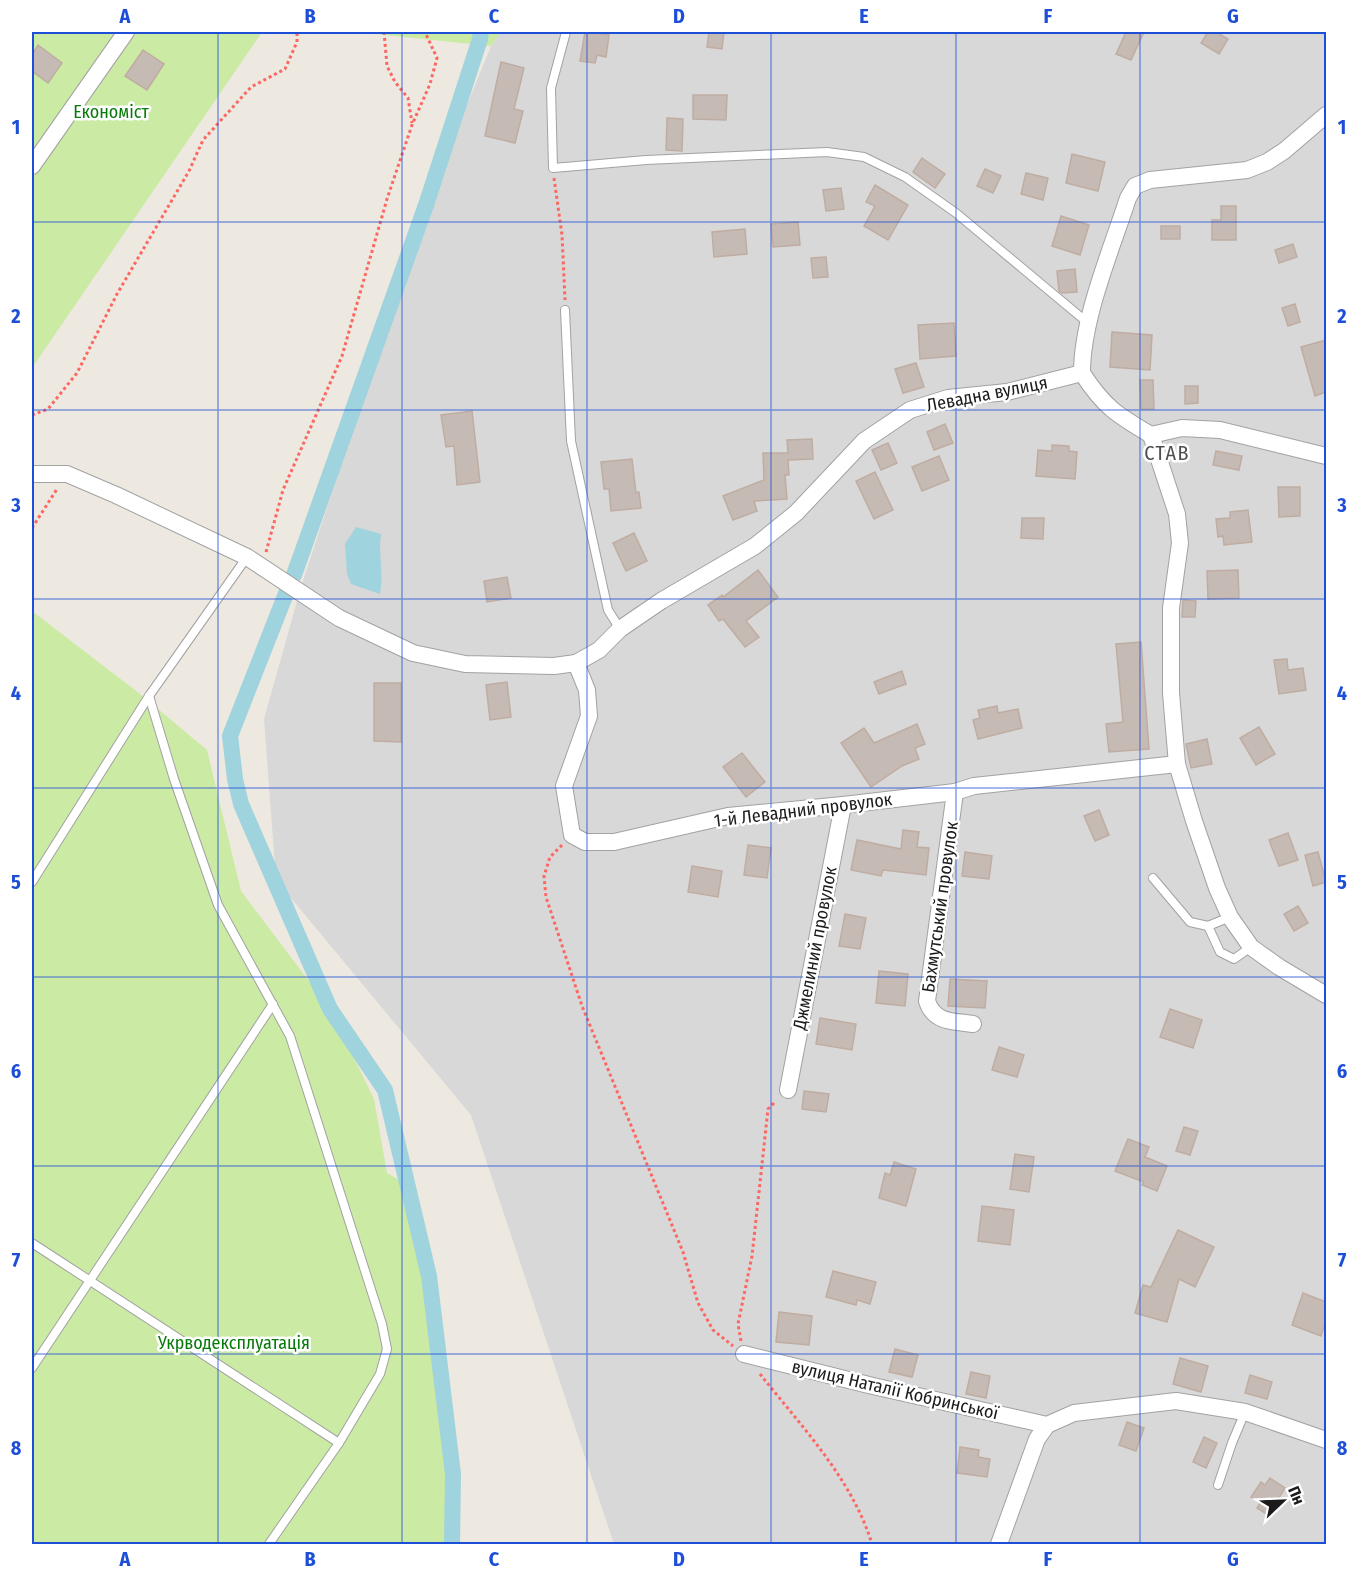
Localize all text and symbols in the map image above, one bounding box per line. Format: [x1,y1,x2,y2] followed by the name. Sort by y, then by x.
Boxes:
[119,4,132,28] text: A
[304,4,316,28] text: B
[489,4,500,28] text: C
[673,4,685,28] text: D
[859,4,869,28] text: E
[1044,4,1053,28] text: F
[1227,4,1239,28] text: G
[73,101,149,123] park label: Економіст
[12,115,20,139] text: 1
[1338,115,1346,139] text: 1
[10,304,21,328] text: 2
[1336,304,1347,328] text: 2
[925,371,1049,417] street label: Левадна вулиця
[1144,441,1190,465] district label: СТАВ
[10,493,21,517] text: 3
[1336,493,1347,517] text: 3
[11,681,21,705] text: 4
[1337,681,1347,705] text: 4
[713,788,894,832] street label: 1-й Левадний провулок
[917,820,963,994] street label: Бахмутський провулок
[788,864,842,1032] street label: Джмелиний провулок
[11,870,21,894] text: 5
[1337,870,1347,894] text: 5
[11,1059,21,1083] text: 6
[1337,1059,1347,1083] text: 6
[12,1248,21,1272] text: 7
[1338,1248,1347,1272] text: 7
[157,1332,310,1354] park label: Укрводексплуатація
[790,1356,1001,1425] street label: вулиця Наталії Кобринської
[11,1436,22,1460] text: 8
[1337,1436,1348,1460] text: 8
[1253,1471,1313,1531] north arrow
[1284,1483,1309,1507] text: Пн
[119,1547,132,1571] text: A
[304,1547,316,1571] text: B
[489,1547,500,1571] text: C
[673,1547,685,1571] text: D
[859,1547,869,1571] text: E
[1044,1547,1053,1571] text: F
[1227,1547,1239,1571] text: G

